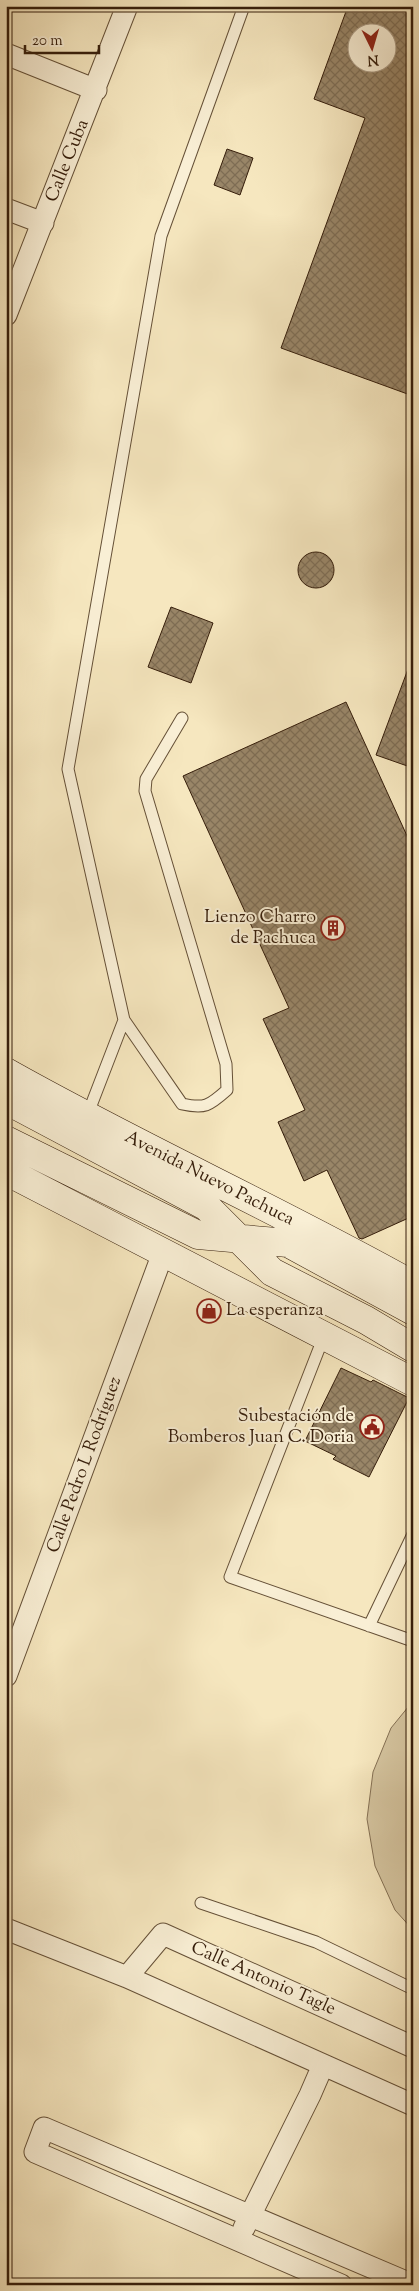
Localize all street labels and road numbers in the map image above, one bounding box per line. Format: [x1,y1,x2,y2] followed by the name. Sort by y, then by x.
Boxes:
[40,116,96,206] street label: Calle Cuba
[120,1125,298,1233] street label: Avenida Nuevo Pachuca
[41,1373,129,1557] street label: Calle Pedro L Rodríguez
[186,1935,340,2023] street label: Calle Antonio Tagle

